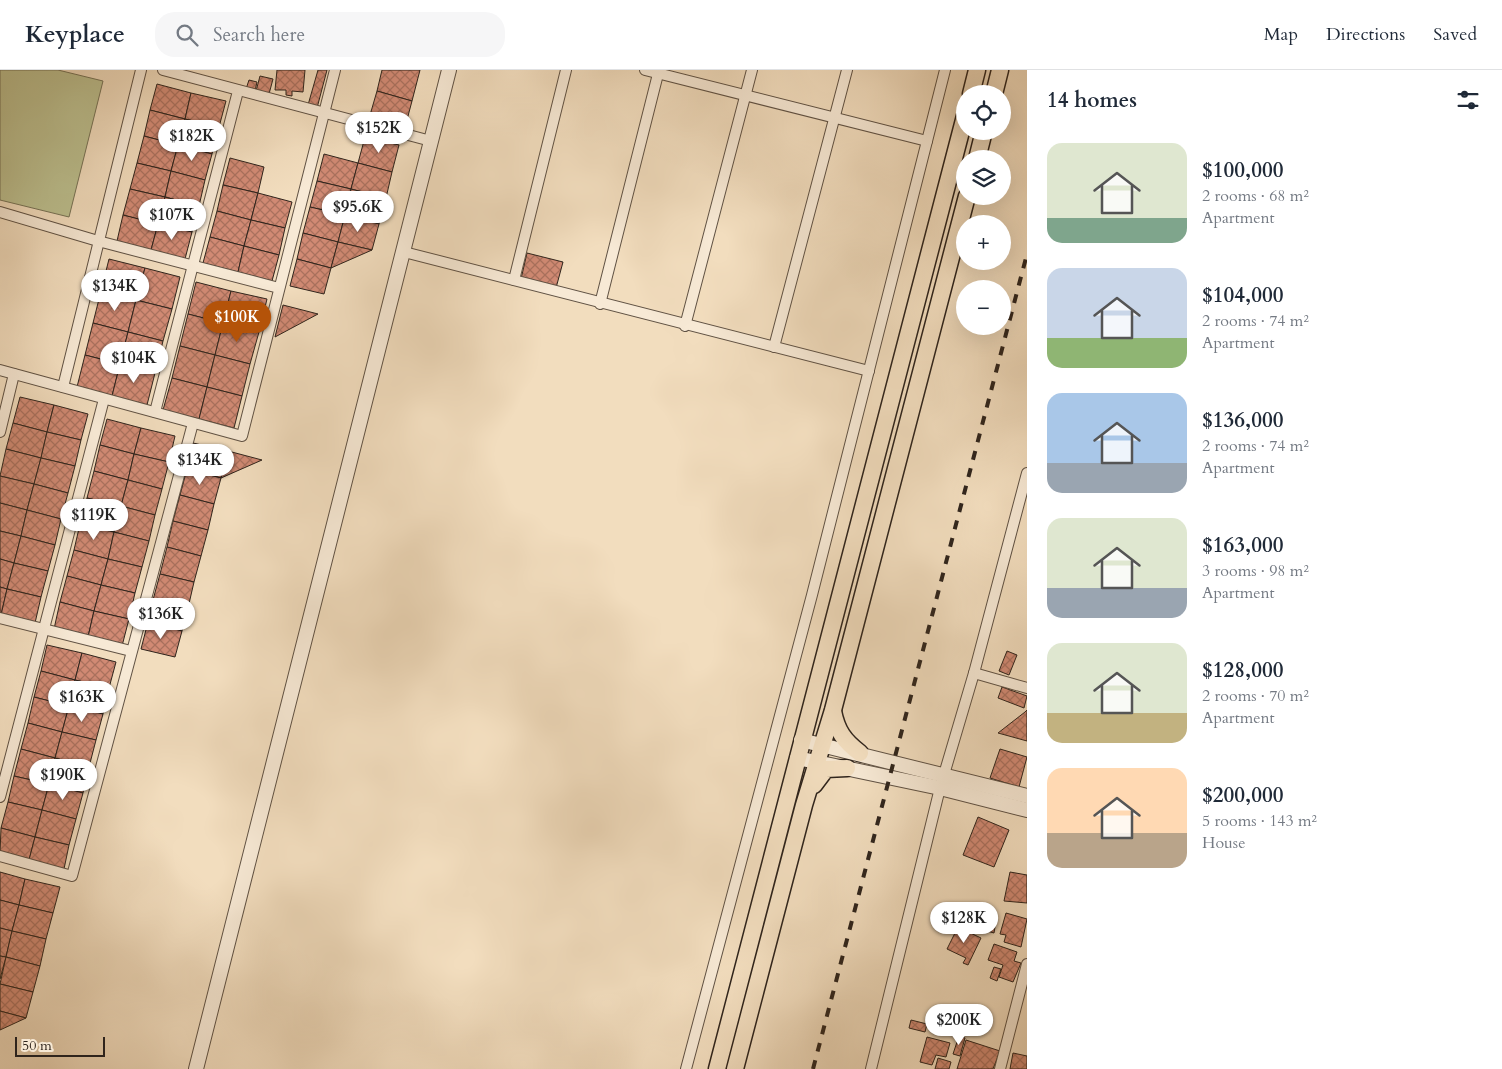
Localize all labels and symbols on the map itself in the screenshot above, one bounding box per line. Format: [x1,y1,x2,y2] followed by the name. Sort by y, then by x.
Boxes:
[344,112,414,154] pin: $152K
[157,119,227,162] pin: $182K
[317,190,399,233] pin: $95.6K
[137,198,207,241] pin: $107K
[80,270,150,312] pin: $134K
[202,300,272,343] pin: $100K
[99,342,169,384] pin: $104K
[165,444,235,486] pin: $134K
[59,498,129,541] pin: $119K
[126,598,196,640] pin: $136K
[47,680,117,723] pin: $163K
[28,758,98,801] pin: $190K
[929,902,999,944] pin: $128K
[924,1004,994,1046] pin: $200K
[15,1034,105,1057] scale bar

